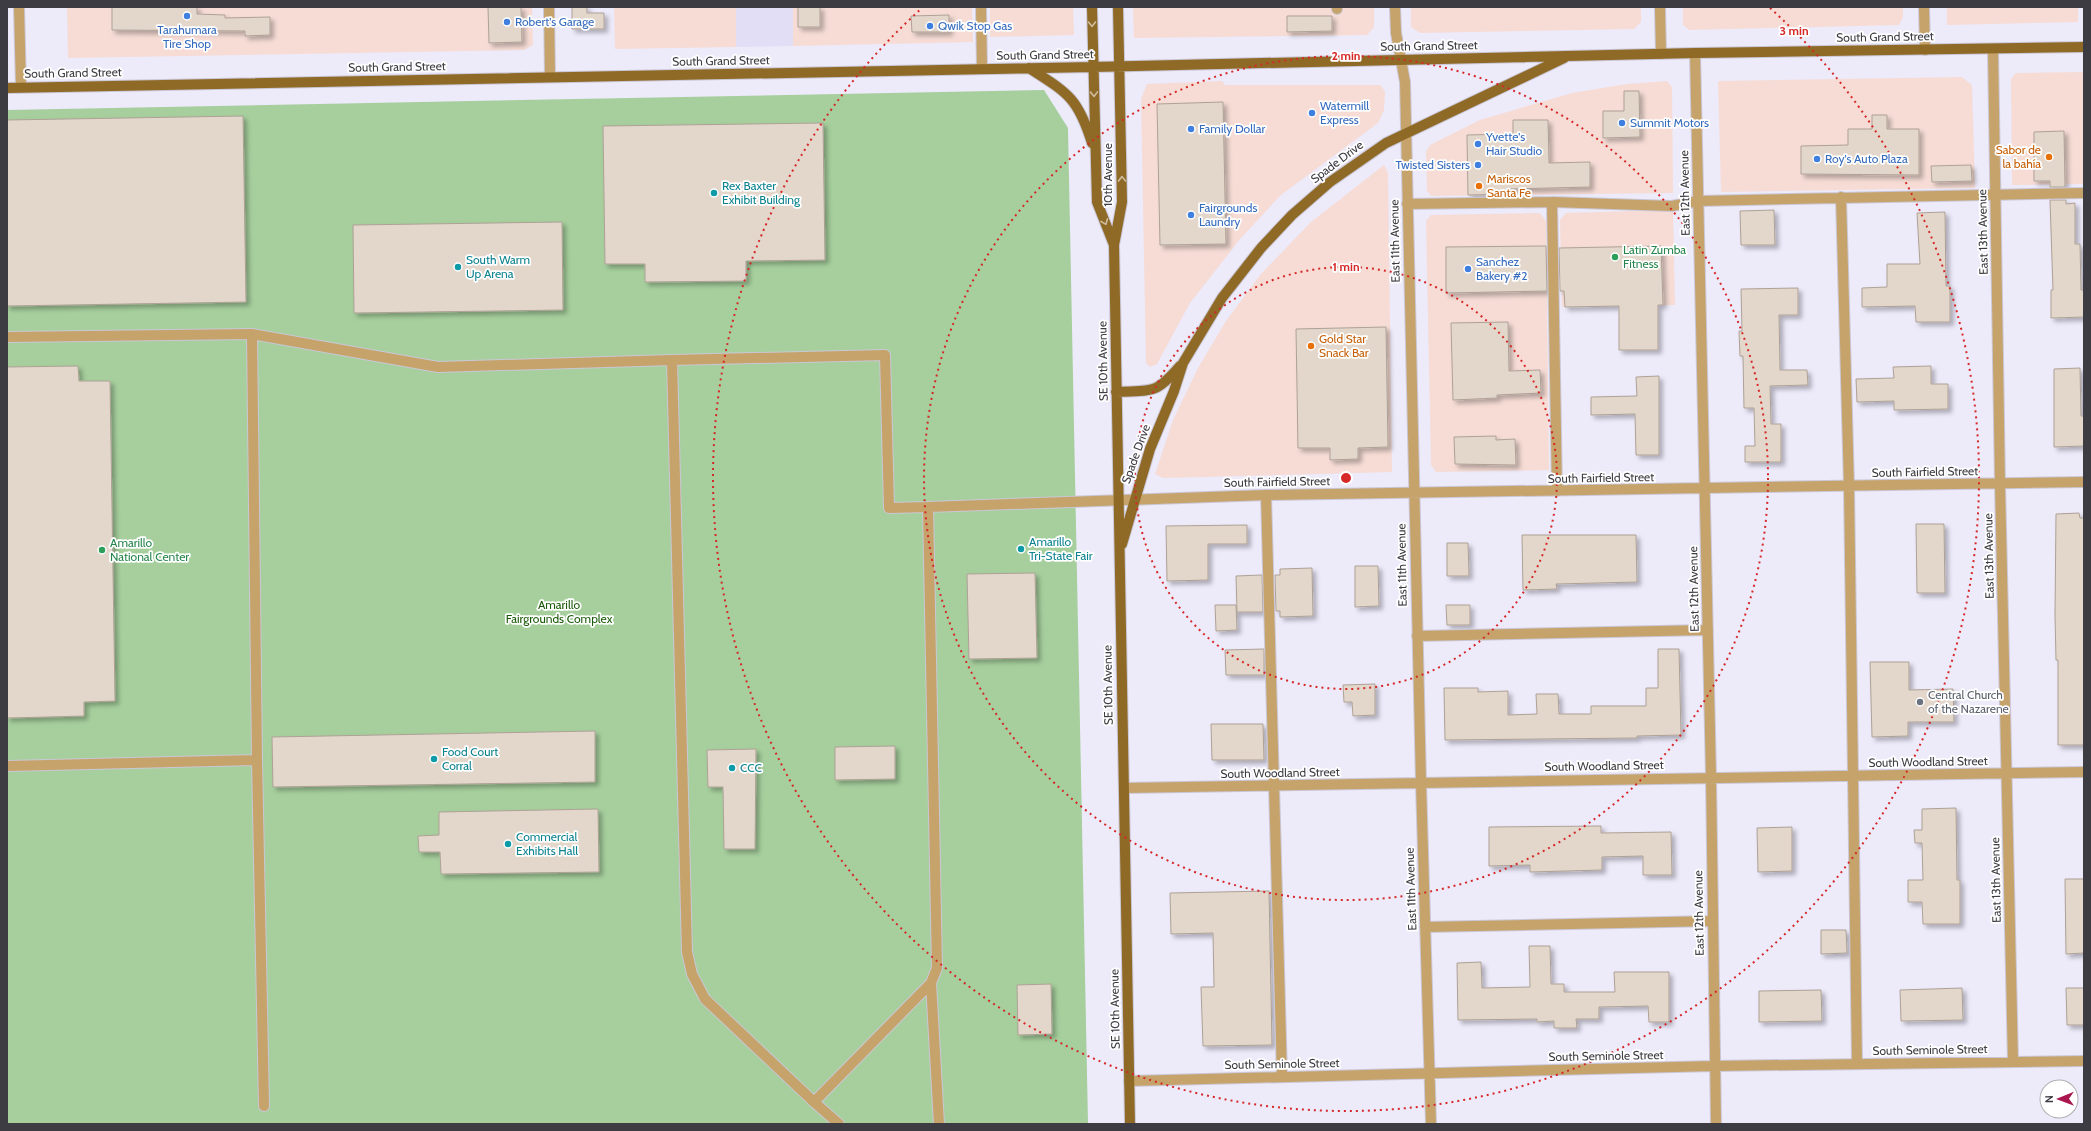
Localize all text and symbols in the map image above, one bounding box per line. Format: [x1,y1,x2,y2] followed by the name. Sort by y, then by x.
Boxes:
[182,11,192,21] marker: Tarahumara Tire Shop
[515,14,594,29] place label: Robert's Garage
[502,17,512,27] marker: Robert's Garage
[938,18,1012,33] place label: Qwik Stop Gas
[925,21,935,31] marker: Qwik Stop Gas
[1088,21,1096,27] one-way arrow
[157,22,217,51] place label: Tarahumara Tire Shop
[1779,23,1809,38] text: 3 min
[1836,28,1934,45] street label: South Grand Street
[1380,37,1478,54] street label: South Grand Street
[996,46,1094,63] street label: South Grand Street
[1332,48,1360,63] text: 2 min
[672,52,770,69] street label: South Grand Street
[348,58,446,75] street label: South Grand Street
[24,64,122,81] street label: South Grand Street
[1089,91,1098,97] one-way arrow
[1320,98,1369,127] place label: Watermill Express
[1307,108,1317,118] marker: Watermill Express
[1630,115,1709,130] place label: Summit Motors
[1617,118,1627,128] marker: Summit Motors
[1199,121,1266,136] place label: Family Dollar
[1186,124,1196,134] marker: Family Dollar
[1485,129,1543,158] place label: Yvette's Hair Studio
[1308,137,1366,186] street label: Spade Drive
[1473,139,1483,149] marker: Yvette's Hair Studio
[1996,142,2041,171] place label: Sabor de la bahía
[1100,143,1115,207] street label: 10th Avenue
[1676,150,1693,236] street label: East 12th Avenue
[1825,151,1908,166] place label: Roy's Auto Plaza
[2044,152,2054,162] marker: Sabor de la bahía
[1812,154,1822,164] marker: Roy's Auto Plaza
[1395,157,1470,172] place label: Twisted Sisters
[1473,160,1483,170] marker: Twisted Sisters
[1487,171,1531,200] place label: Mariscos Santa Fe
[1118,176,1126,182] one-way arrow
[722,178,801,207] place label: Rex Baxter Exhibit Building
[1474,181,1484,191] marker: Mariscos Santa Fe
[709,188,719,198] marker: Rex Baxter Exhibit Building
[1974,189,1991,275] street label: East 13th Avenue
[1386,199,1403,283] street label: East 11th Avenue
[1199,200,1257,229] place label: Fairgrounds Laundry
[1186,210,1196,220] marker: Fairgrounds Laundry
[1101,219,1109,226] one-way arrow
[1623,242,1686,271] place label: Latin Zumba Fitness
[466,252,530,281] place label: South Warm Up Arena
[1610,252,1620,262] marker: Latin Zumba Fitness
[1476,254,1527,283] place label: Sanchez Bakery #2
[1332,259,1360,274] text: 1 min
[453,262,463,272] marker: South Warm Up Arena
[1463,264,1473,274] marker: Sanchez Bakery #2
[1094,321,1111,401] street label: SE 10th Avenue
[1319,331,1369,360] place label: Gold Star Snack Bar
[1306,341,1316,351] marker: Gold Star Snack Bar
[1118,422,1153,485] street label: Spade Drive
[1872,463,1978,480] street label: South Fairfield Street
[1548,469,1654,486] street label: South Fairfield Street
[1339,471,1353,485] centre of rings
[1224,473,1330,490] street label: South Fairfield Street
[1980,513,1997,599] street label: East 13th Avenue
[1393,523,1410,607] street label: East 11th Avenue
[1029,534,1093,563] place label: Amarillo Tri-State Fair
[110,535,189,564] place label: Amarillo National Center
[1016,544,1026,554] marker: Amarillo Tri-State Fair
[97,545,107,555] marker: Amarillo National Center
[1685,546,1702,632] street label: East 12th Avenue
[506,597,613,626] park label: Amarillo Fairgrounds Complex
[1099,645,1116,725] street label: SE 10th Avenue
[1928,687,2009,716] place label: Central Church of the Nazarene
[1915,697,1925,707] marker: Central Church of the Nazarene
[442,744,498,773] place label: Food Court Corral
[1868,753,1988,770] street label: South Woodland Street
[429,754,439,764] marker: Food Court Corral
[1544,757,1664,774] street label: South Woodland Street
[740,760,762,775] place label: CCC
[727,763,737,773] marker: CCC
[1220,764,1340,781] street label: South Woodland Street
[516,829,578,858] place label: Commercial Exhibits Hall
[1987,837,2004,923] street label: East 13th Avenue
[503,839,513,849] marker: Commercial Exhibits Hall
[1402,847,1419,931] street label: East 11th Avenue
[1690,870,1707,956] street label: East 12th Avenue
[1106,969,1123,1049] street label: SE 10th Avenue
[1872,1041,1988,1058] street label: South Seminole Street
[1548,1047,1664,1064] street label: South Seminole Street
[1224,1055,1340,1072] street label: South Seminole Street
[2039,1079,2079,1119] north arrow
[2042,1095,2056,1103] text: N

